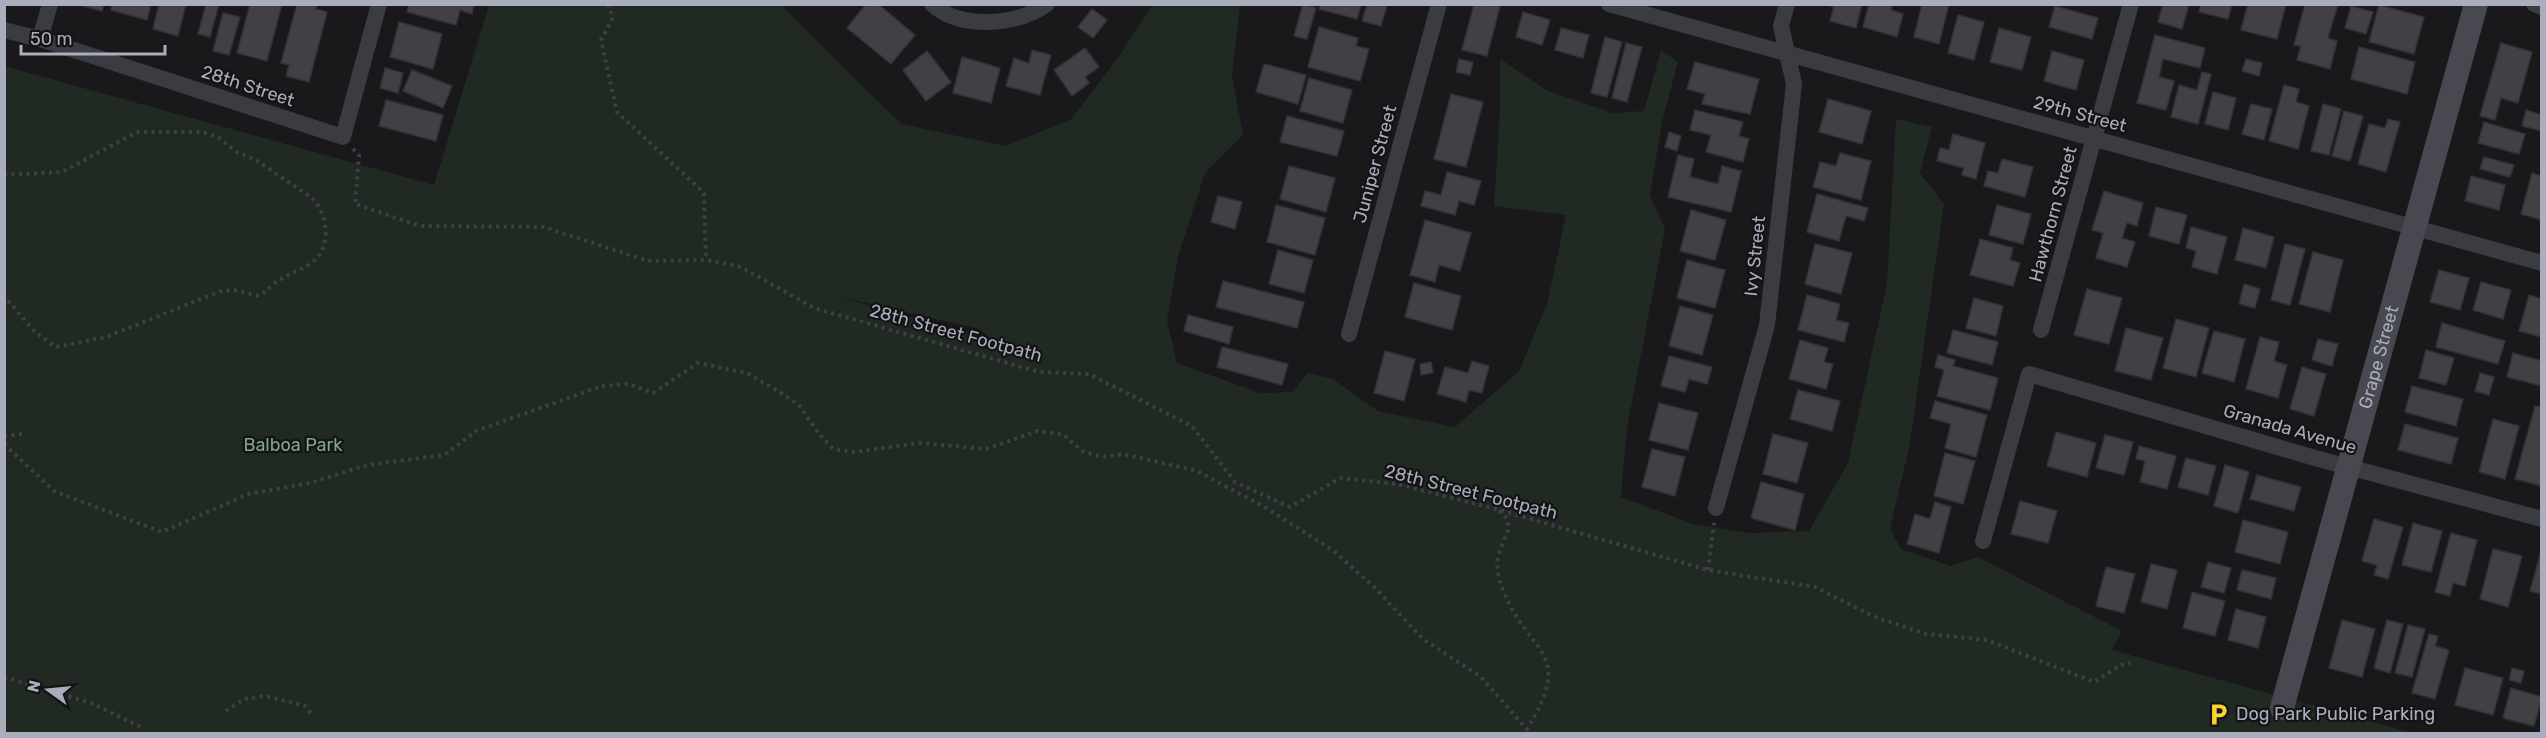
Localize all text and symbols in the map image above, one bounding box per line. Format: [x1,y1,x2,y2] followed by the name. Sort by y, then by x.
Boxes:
[21,18,165,56] scale bar
[30,28,73,50] text: 50 m
[199,61,297,111] street label: 28th Street
[2031,91,2129,137] street label: 29th Street
[1349,103,1401,225] street label: Juniper Street
[2024,144,2082,284] street label: Hawthorn Street
[1740,215,1770,297] street label: Ivy Street
[867,299,1045,367] street label: 28th Street Footpath
[2354,303,2403,411] street label: Grape Street
[2221,399,2359,459] street label: Granada Avenue
[243,434,343,456] park label: Balboa Park
[1382,460,1560,524] street label: 28th Street Footpath
[18,660,78,720] north arrow
[23,678,45,694] text: N
[2205,701,2231,727] parking icon: Dog Park Public Parking
[2236,703,2435,725] place label: Dog Park Public Parking

